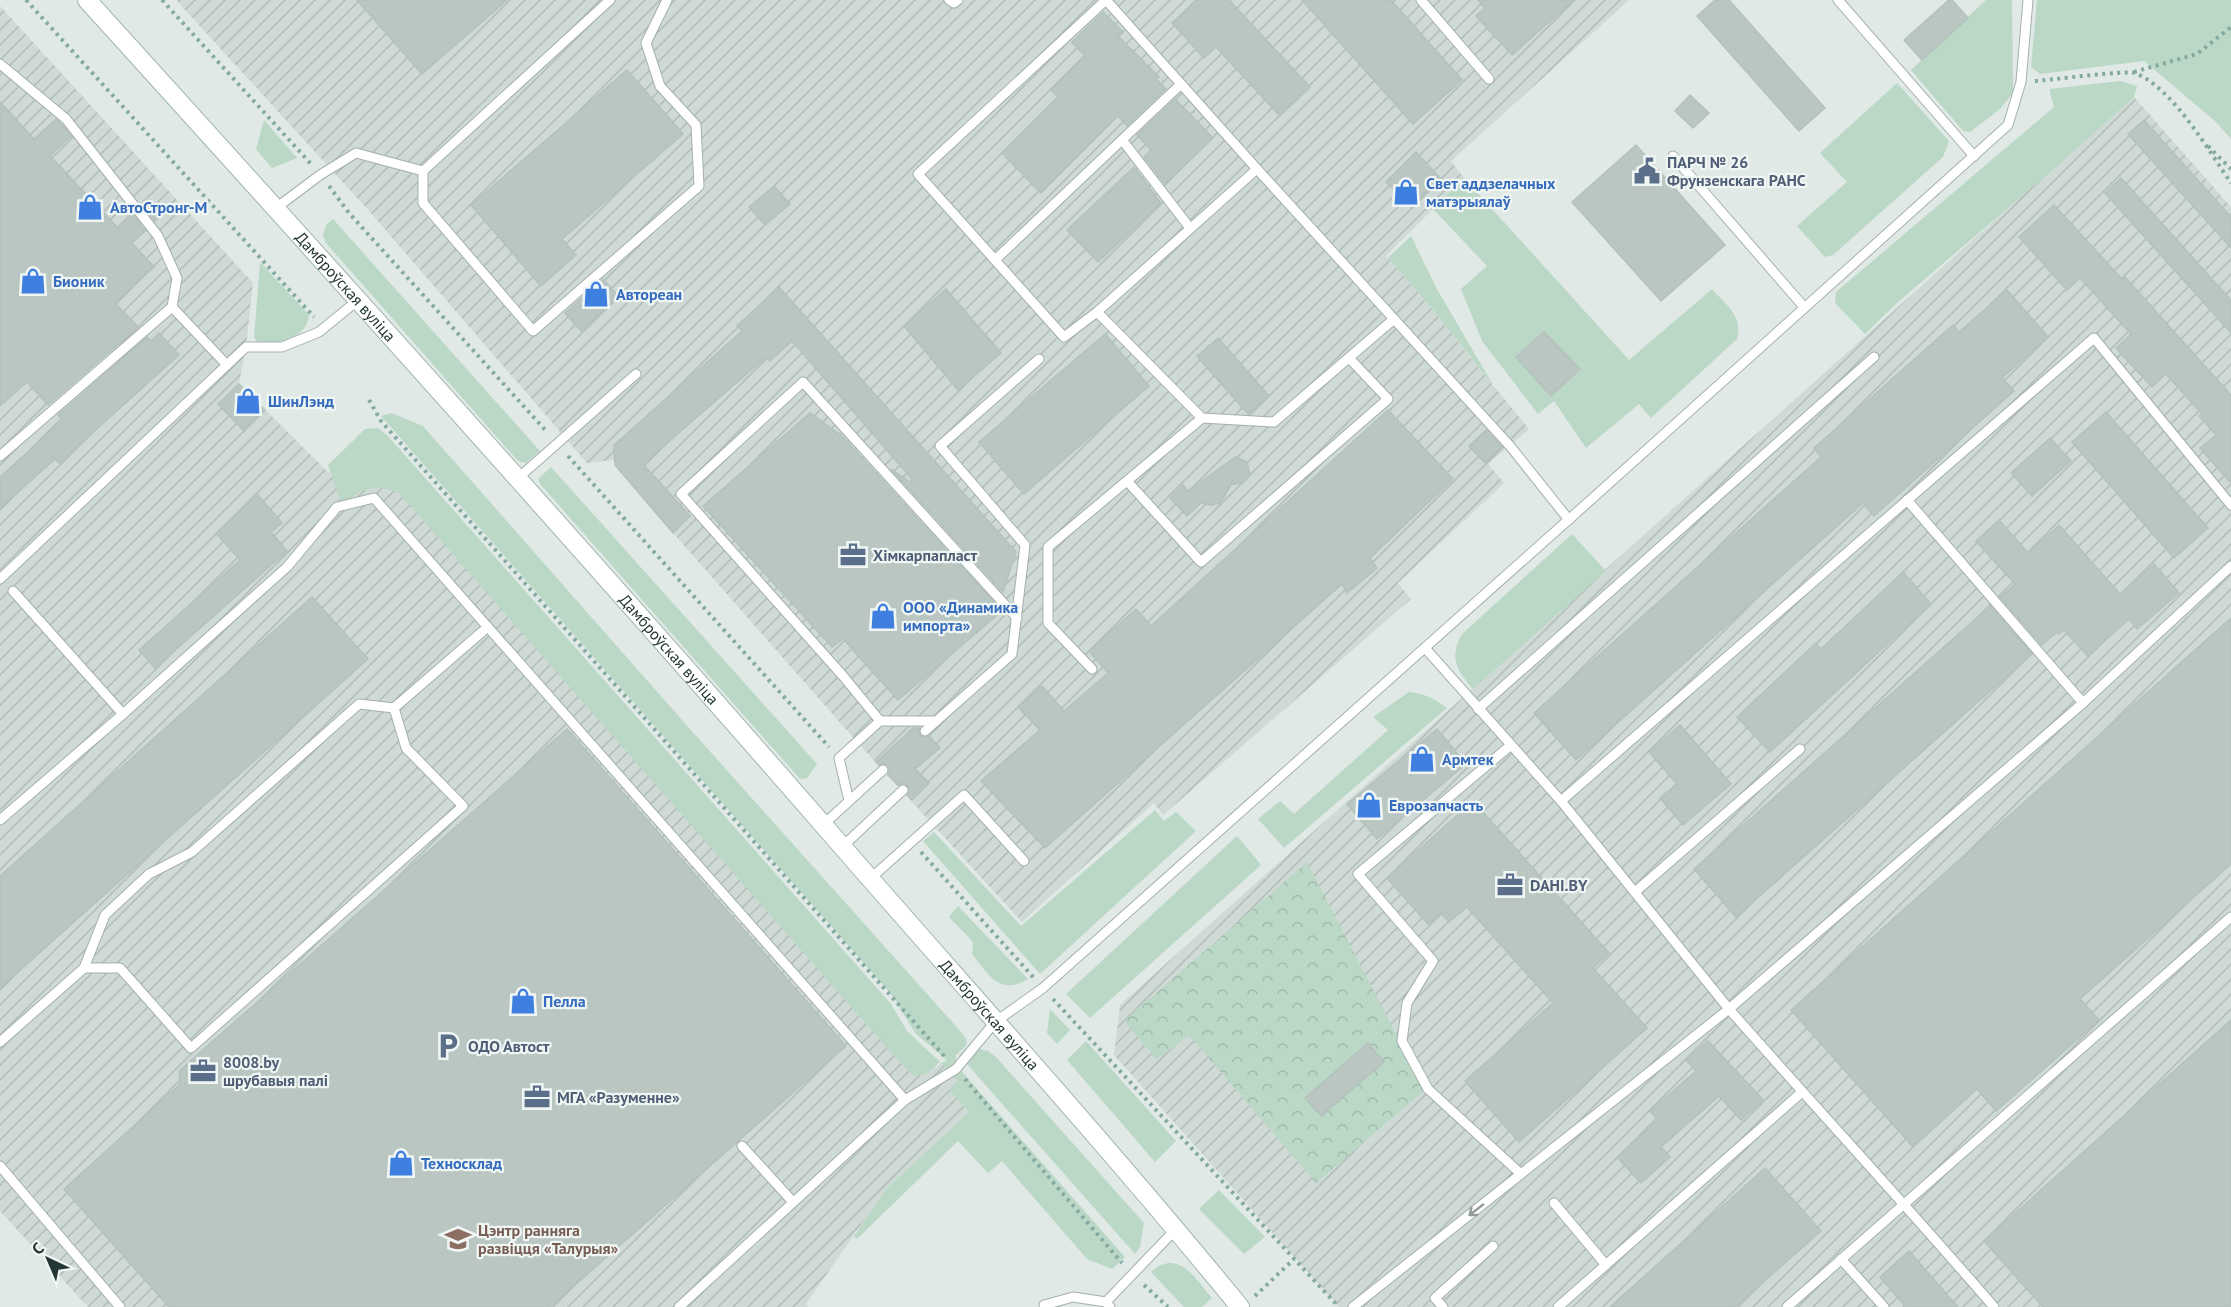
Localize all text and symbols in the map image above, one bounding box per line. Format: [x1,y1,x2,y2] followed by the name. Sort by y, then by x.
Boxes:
[1667,152,1806,190] place label: ПАРЧ № 26 Фрунзенскага РАНС
[1632,156,1662,186] public building icon: ПАРЧ № 26 Фрунзенскага РАНС
[1426,173,1556,211] place label: Свет аддзелачных матэрыялаў
[1391,177,1421,207] shop icon: Свет аддзелачных матэрыялаў
[75,192,105,222] shop icon: АвтоСтронг-М
[110,197,207,217] place label: АвтоСтронг-М
[291,227,400,346] street label: Дамброўская вуліца
[18,266,48,296] shop icon: Бионик
[53,271,105,291] place label: Бионик
[581,279,611,309] shop icon: Автореан
[616,284,682,304] place label: Автореан
[233,386,263,416] shop icon: ШинЛэнд
[268,391,334,411] place label: ШинЛэнд
[838,540,868,570] office icon: Хімкарпапласт
[873,545,977,565] place label: Хімкарпапласт
[615,590,723,709] street label: Дамброўская вуліца
[903,597,1018,635] place label: ООО «Динамика импорта»
[868,601,898,631] shop icon: ООО «Динамика импорта»
[1407,744,1437,774] shop icon: Армтек
[1442,749,1494,769] place label: Армтек
[1354,790,1384,820] shop icon: Еврозапчасть
[1389,795,1484,815] place label: Еврозапчасть
[1495,870,1525,900] office icon: DAHI.BY
[1530,875,1588,895] place label: DAHI.BY
[935,955,1044,1074] street label: Дамброўская вуліца
[508,986,538,1016] shop icon: Пелла
[543,991,586,1011] place label: Пелла
[433,1031,463,1061] parking icon: ОДО Автост
[468,1036,550,1056] place label: ОДО Автост
[223,1052,328,1090] place label: 8008.by шрубавыя палі
[188,1056,218,1086] office icon: 8008.by шрубавыя палі
[522,1082,552,1112] office icon: МГА «Разуменне»
[557,1087,680,1107] place label: МГА «Разуменне»
[386,1148,416,1178] shop icon: Техносклад
[421,1153,502,1173] place label: Техносклад
[1468,1203,1484,1216] one-way arrow
[478,1220,619,1258] place label: Цэнтр ранняга развіцця «Талурыя»
[443,1224,473,1254] school or university icon: Цэнтр ранняга развіцця «Талурыя»
[18,1229,78,1289] north arrow
[27,1238,48,1259] text: С

